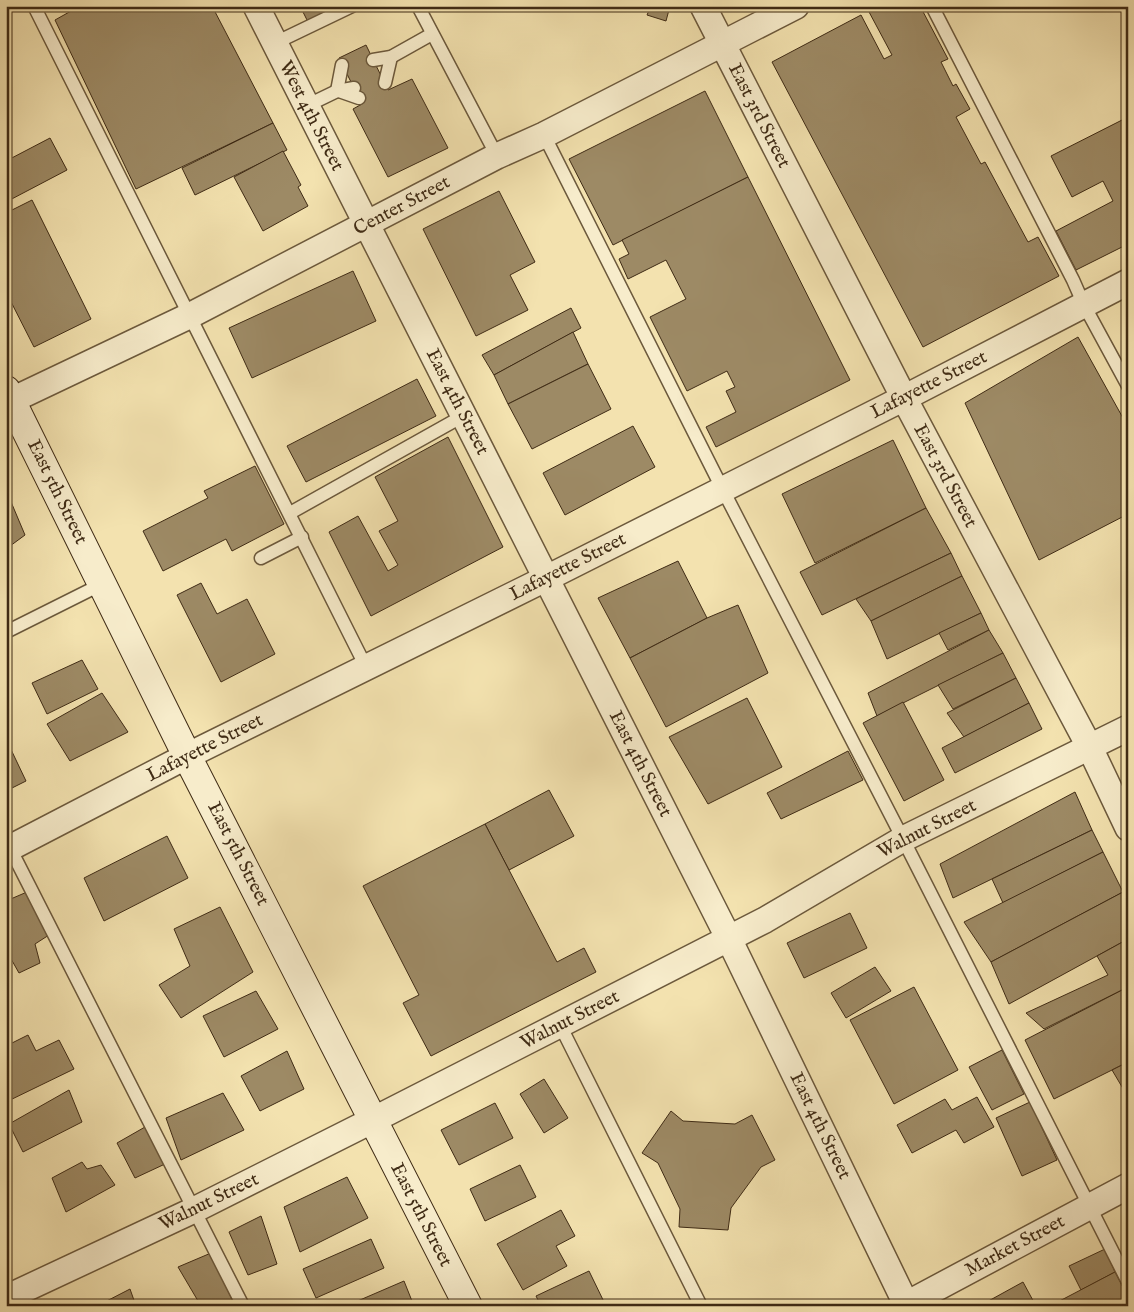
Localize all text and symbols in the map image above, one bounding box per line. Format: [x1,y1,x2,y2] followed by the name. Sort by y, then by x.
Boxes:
[273,57,349,176] street label: West 4th Street
[722,60,796,173] street label: East 3rd Street
[350,170,455,241] street label: Center Street
[420,345,494,460] street label: East 4th Street
[867,345,992,425] street label: Lafayette Street
[908,420,983,533] street label: East 3rd Street
[21,436,93,549] street label: East 5th Street
[506,527,631,607] street label: Lafayette Street
[603,707,677,822] street label: East 4th Street
[143,708,268,788] street label: Lafayette Street
[873,794,981,864] street label: Walnut Street
[202,798,275,910] street label: East 5th Street
[516,985,624,1055] street label: Walnut Street
[784,1069,856,1184] street label: East 4th Street
[385,1159,458,1271] street label: East 5th Street
[155,1167,263,1236] street label: Walnut Street
[961,1209,1069,1282] street label: Market Street

